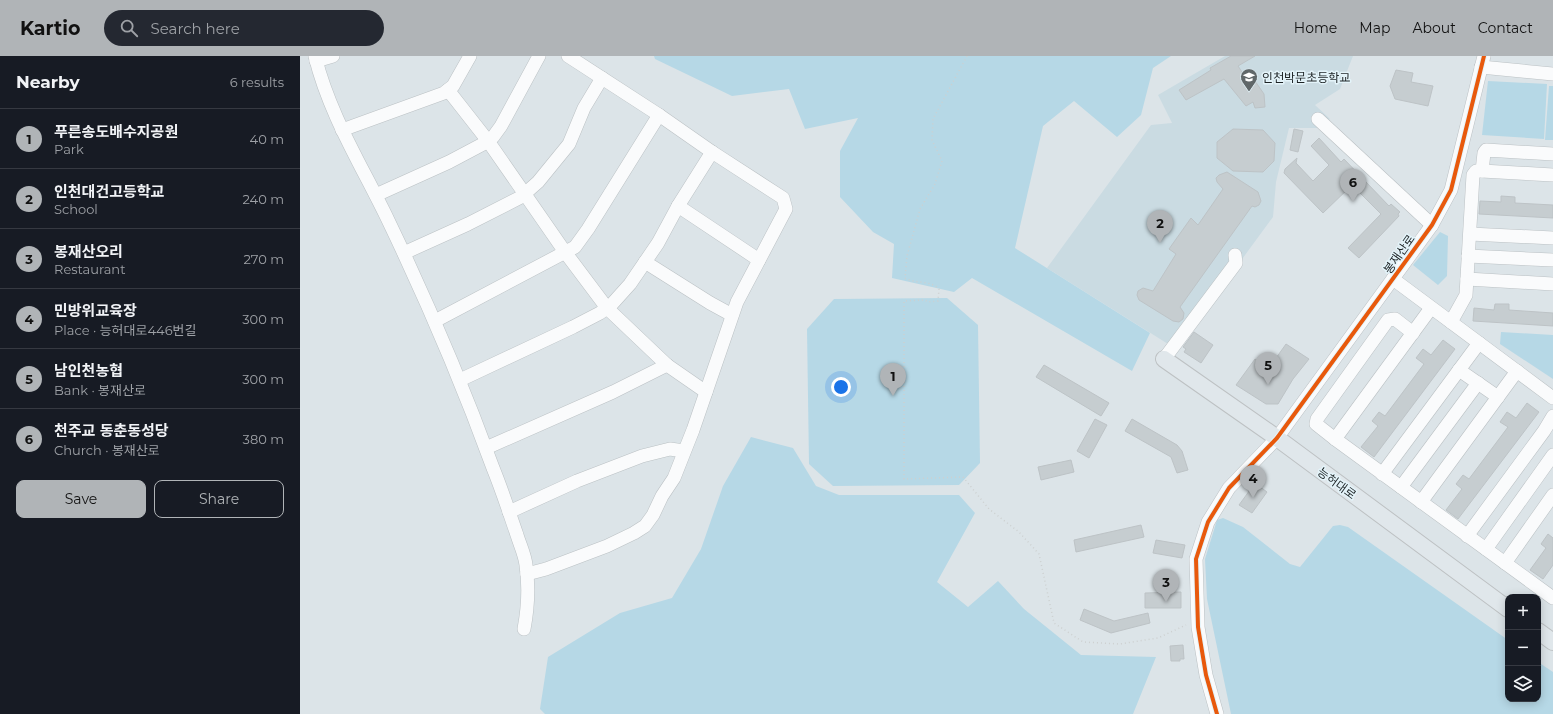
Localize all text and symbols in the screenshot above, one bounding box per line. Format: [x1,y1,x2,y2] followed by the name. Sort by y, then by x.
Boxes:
[104,10,384,46] search box
[20,17,80,40] text: Kartio
[118,17,140,39] icon: search
[150,19,240,38] text: Search here
[1294,19,1337,37] text: Home
[1359,19,1390,37] text: Map
[1412,19,1456,37] text: About
[1478,19,1533,37] text: Contact
[1239,67,1259,92] school or university icon: 인천박문초등학교
[1262,70,1350,85] place label: 인천박문초등학교
[16,72,80,92] text: Nearby
[230,74,284,90] text: 6 results
[54,122,178,141] text: 푸른송도배수지공원
[26,131,32,147] text: 1
[250,131,284,147] text: 40 m
[54,141,84,157] text: Park
[1340,169,1366,202] pin: 6
[54,182,164,201] text: 인천대건고등학교
[25,191,33,207] text: 2
[243,191,284,207] text: 240 m
[54,201,98,217] text: School
[1147,210,1173,243] pin: 2
[1380,232,1418,276] street label: 봉재산로
[54,242,123,261] text: 봉재산오리
[25,251,33,267] text: 3
[243,251,284,267] text: 270 m
[54,261,125,277] text: Restaurant
[54,301,137,320] text: 민방위교육장
[25,311,33,327] text: 4
[242,311,284,327] text: 300 m
[54,322,197,338] text: Place · 능허대로446번길
[1255,352,1281,385] pin: 5
[54,361,123,380] text: 남인천농협
[880,363,906,396] pin: 1
[25,371,33,387] text: 5
[242,371,284,387] text: 300 m
[831,377,851,397] your location
[54,382,146,398] text: Bank · 봉재산로
[54,421,169,440] text: 천주교 동춘동성당
[25,431,33,447] text: 6
[243,431,284,447] text: 380 m
[54,442,160,458] text: Church · 봉재산로
[1315,464,1359,502] street label: 능허대로
[1240,465,1266,498] pin: 4
[16,480,146,518] button: Save
[154,480,284,518] button: Share
[1153,569,1179,602] pin: 3
[1505,594,1541,702] map controls
[1505,594,1541,630] button: +
[1505,630,1541,666] button: −
[1505,666,1541,702] button: layers

